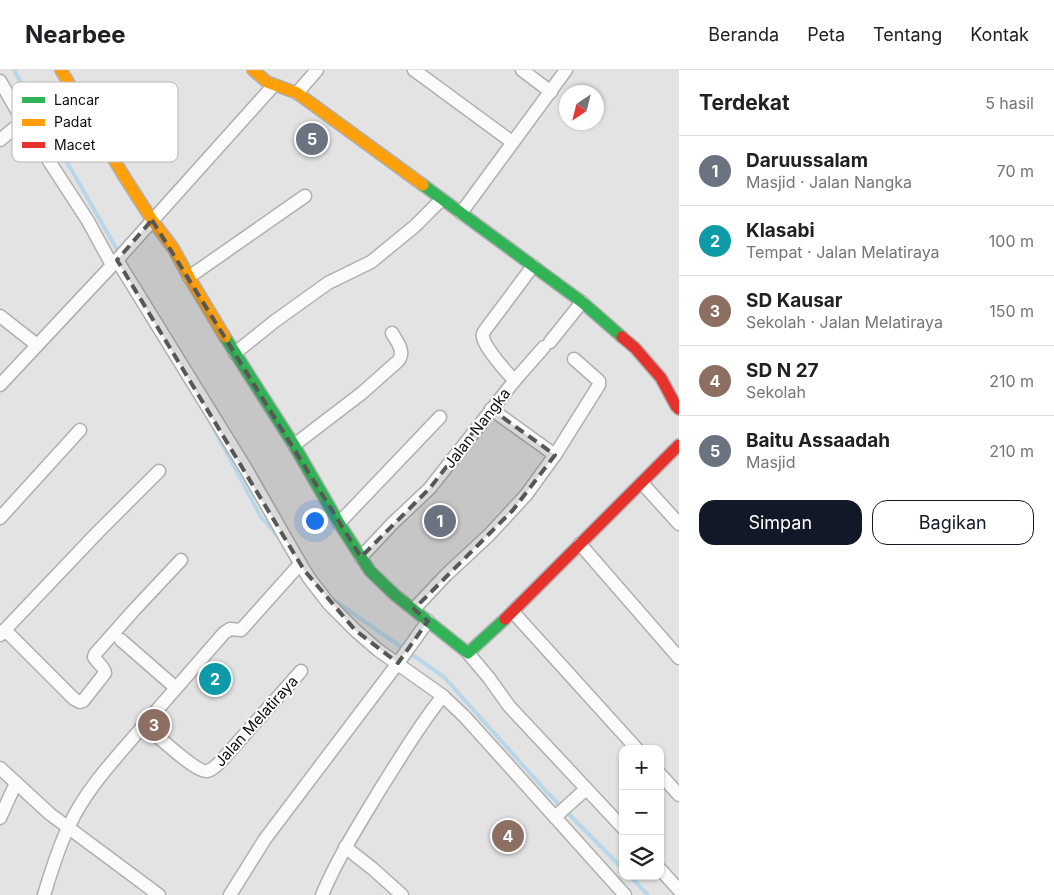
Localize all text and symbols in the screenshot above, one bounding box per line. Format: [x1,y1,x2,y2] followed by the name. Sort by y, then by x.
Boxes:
[25,20,126,49] text: Nearbee
[708,24,779,45] text: Beranda
[807,24,845,45] text: Peta
[873,24,942,45] text: Tentang
[970,24,1029,45] text: Kontak
[12,82,178,162] legend
[559,85,604,130] north arrow
[699,90,790,115] text: Terdekat
[54,91,99,108] text: Lancar
[985,93,1034,113] text: 5 hasil
[54,113,92,130] text: Padat
[296,120,328,158] pin: 5
[54,136,96,153] text: Macet
[746,149,868,172] text: Daruussalam
[712,161,718,181] text: 1
[997,161,1034,181] text: 70 m
[746,172,912,192] text: Masjid · Jalan Nangka
[746,219,815,242] text: Klasabi
[710,231,720,251] text: 2
[989,231,1034,251] text: 100 m
[746,242,940,262] text: Tempat · Jalan Melatiraya
[746,289,843,312] text: SD Kausar
[710,301,720,321] text: 3
[989,301,1034,321] text: 150 m
[746,312,943,332] text: Sekolah · Jalan Melatiraya
[746,359,819,382] text: SD N 27
[710,371,720,391] text: 4
[989,371,1034,391] text: 210 m
[746,382,806,402] text: Sekolah
[440,384,514,472] street label: Jalan Nangka
[746,429,890,452] text: Baitu Assaadah
[710,441,720,461] text: 5
[989,441,1034,461] text: 210 m
[746,452,795,472] text: Masjid
[699,500,862,545] button: Simpan
[872,500,1034,545] button: Bagikan
[424,502,456,540] pin: 1
[302,508,328,534] your location
[199,660,231,698] pin: 2
[210,672,302,770] street label: Jalan Melatiraya
[138,706,170,744] pin: 3
[619,745,664,880] map controls
[619,745,664,790] button: +
[619,790,664,835] button: −
[492,817,524,855] pin: 4
[619,835,664,880] button: layers

